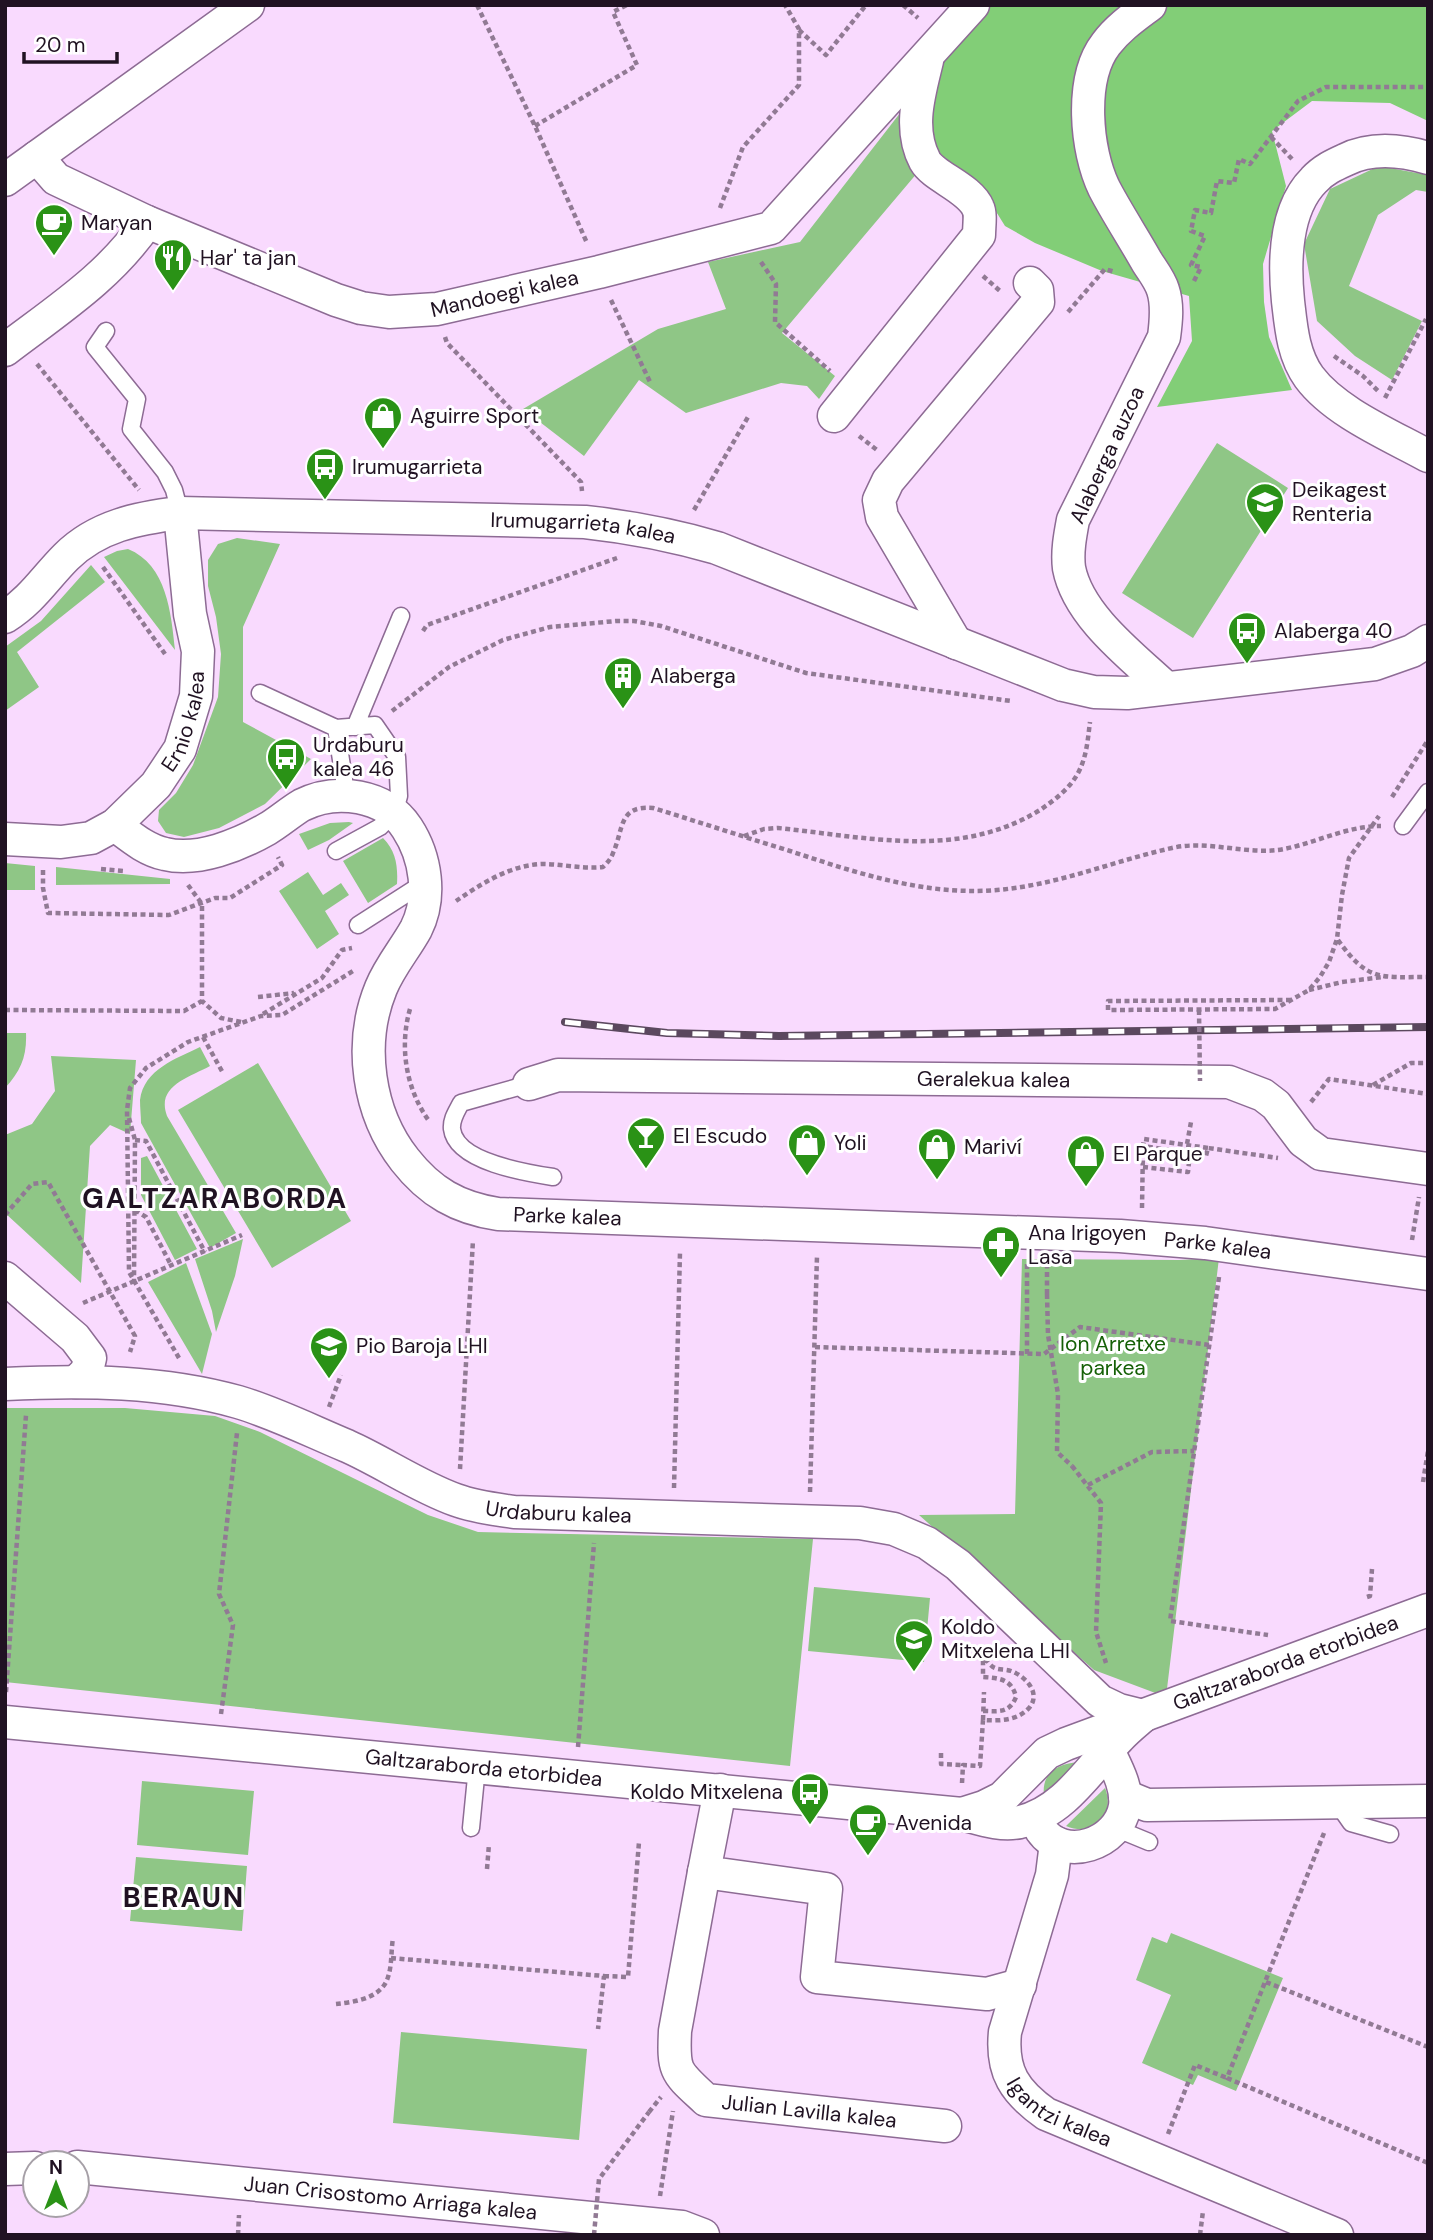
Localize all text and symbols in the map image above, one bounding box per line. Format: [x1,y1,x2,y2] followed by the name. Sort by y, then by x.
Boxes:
[24,21,117,65] scale bar
[35,31,86,59] text: 20 m
[33,202,75,257] cafe icon: Maryan
[81,209,152,237] place label: Maryan
[152,237,194,292] restaurant icon: Har' ta jan
[200,244,296,272] place label: Har' ta jan
[428,263,581,324] street label: Mandoegi kalea
[1063,382,1151,528] street label: Alaberga auzoa
[362,395,404,450] shop icon: Aguirre Sport
[410,402,539,430] place label: Aguirre Sport
[304,446,346,501] bus stop icon: Irumugarrieta
[352,453,482,481] place label: Irumugarrieta
[1292,476,1387,528] place label: Deikagest Renteria
[1244,481,1286,536] school or university icon: Deikagest Renteria
[490,506,678,551] street label: Irumugarrieta kalea
[1226,610,1268,665] bus stop icon: Alaberga 40
[1274,617,1392,645] place label: Alaberga 40
[602,655,644,710] building icon: Alaberga
[650,662,736,690] place label: Alaberga
[155,671,211,777] street label: Ernio kalea
[313,731,404,783] place label: Urdaburu kalea 46
[265,736,307,791] bus stop icon: Urdaburu kalea 46
[917,1065,1070,1094] street label: Geralekua kalea
[625,1115,667,1170] bar icon: El Escudo
[673,1122,767,1150] place label: El Escudo
[786,1122,828,1177] shop icon: Yoli
[916,1126,958,1181] shop icon: Mariví
[834,1129,867,1157] place label: Yoli
[964,1133,1022,1161] place label: Mariví
[1065,1133,1107,1188] shop icon: El Parque
[1113,1140,1203,1168] place label: El Parque
[82,1180,348,1217] district label: GALTZARABORDA
[513,1201,622,1232] street label: Parke kalea
[1028,1219,1146,1271] place label: Ana Irigoyen Lasa
[980,1224,1022,1279] pharmacy icon: Ana Irigoyen Lasa
[1163,1226,1273,1266] street label: Parke kalea
[308,1325,350,1380] school or university icon: Pio Baroja LHI
[1060,1330,1166,1382] park label: Ion Arretxe parkea
[356,1332,488,1360] place label: Pio Baroja LHI
[483,1494,632,1530] street label: Urdaburu kalea
[1169,1608,1402,1717] street label: Galtzaraborda etorbidea
[941,1613,1070,1665] place label: Koldo Mitxelena LHI
[893,1618,935,1673] school or university icon: Koldo Mitxelena LHI
[364,1743,604,1793] street label: Galtzaraborda etorbidea
[789,1771,831,1826] bus stop icon: Koldo Mitxelena
[630,1778,783,1806] place label: Koldo Mitxelena
[847,1802,889,1857] cafe icon: Avenida
[895,1809,972,1837] place label: Avenida
[123,1879,245,1916] district label: BERAUN
[1000,2072,1116,2154] street label: Igantzi kalea
[720,2088,898,2135] street label: Julian Lavilla kalea
[21,2149,91,2219] north arrow
[49,2155,63,2180] text: N
[243,2170,538,2227] street label: Juan Crisostomo Arriaga kalea

